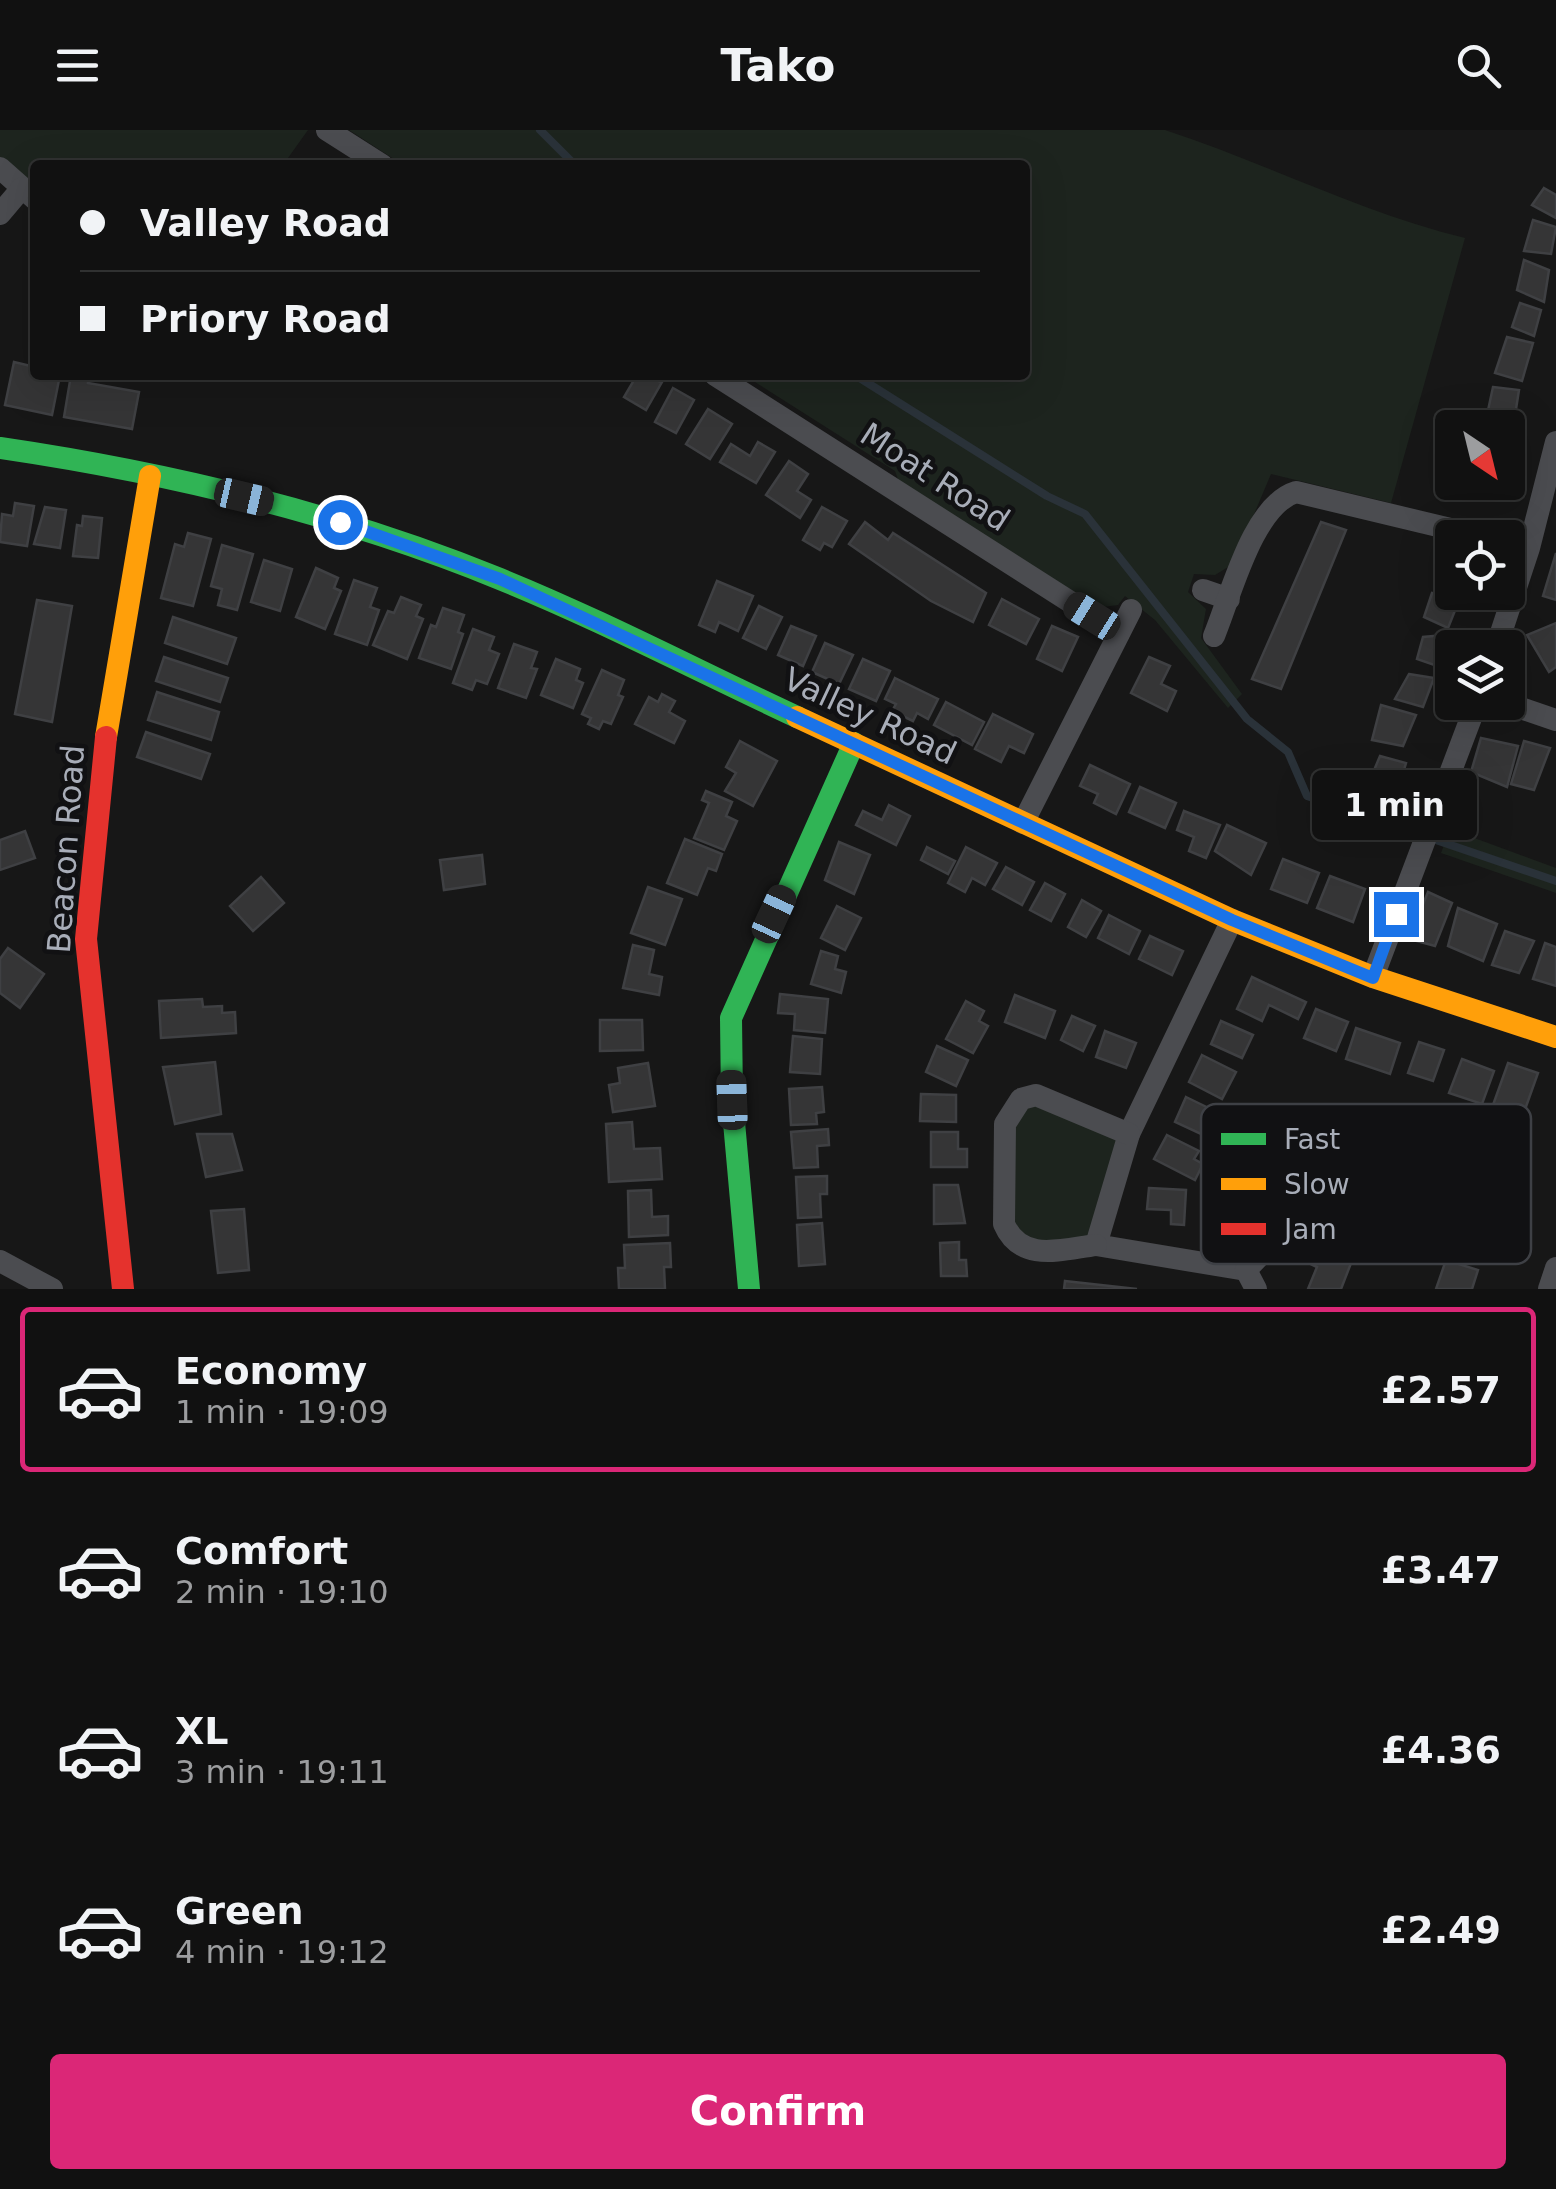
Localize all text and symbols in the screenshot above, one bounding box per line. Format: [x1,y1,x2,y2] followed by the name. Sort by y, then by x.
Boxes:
[50,38,105,93] icon: menu
[1451,38,1506,93] icon: search
[721,39,835,92] text: Tako
[140,201,391,245] text: Valley Road
[140,297,391,341] text: Priory Road
[1435,410,1525,500] north arrow
[1435,410,1525,720] map controls
[853,415,1017,539] street label: Moat Road
[211,476,277,518] car
[318,500,363,545] route start
[1435,520,1525,610] button: locate
[1059,587,1125,645] car
[1435,630,1525,720] button: layers
[778,659,962,773] street label: Valley Road
[40,743,92,955] street label: Beacon Road
[1314,769,1478,839] callout: 1 min
[1344,786,1445,824] text: 1 min
[748,880,800,948] car
[1374,892,1419,937] route end
[716,1069,748,1131] car
[1201,1104,1531,1264] legend
[1284,1123,1340,1156] text: Fast
[1284,1168,1350,1201] text: Slow
[1282,1213,1337,1246] text: Jam
[55,1345,145,1435] icon: car
[175,1349,367,1393] text: Economy
[1381,1368,1501,1412] text: £2.57
[175,1393,389,1431] text: 1 min · 19:09
[55,1525,145,1615] icon: car
[175,1529,348,1573] text: Comfort
[1381,1548,1501,1592] text: £3.47
[175,1573,389,1611] text: 2 min · 19:10
[55,1705,145,1795] icon: car
[175,1709,229,1753] text: XL
[1381,1728,1501,1772] text: £4.36
[175,1753,389,1791] text: 3 min · 19:11
[55,1885,145,1975] icon: car
[175,1889,304,1933] text: Green
[1381,1908,1501,1952] text: £2.49
[175,1933,389,1971] text: 4 min · 19:12
[50,2054,1506,2169] button: Confirm

